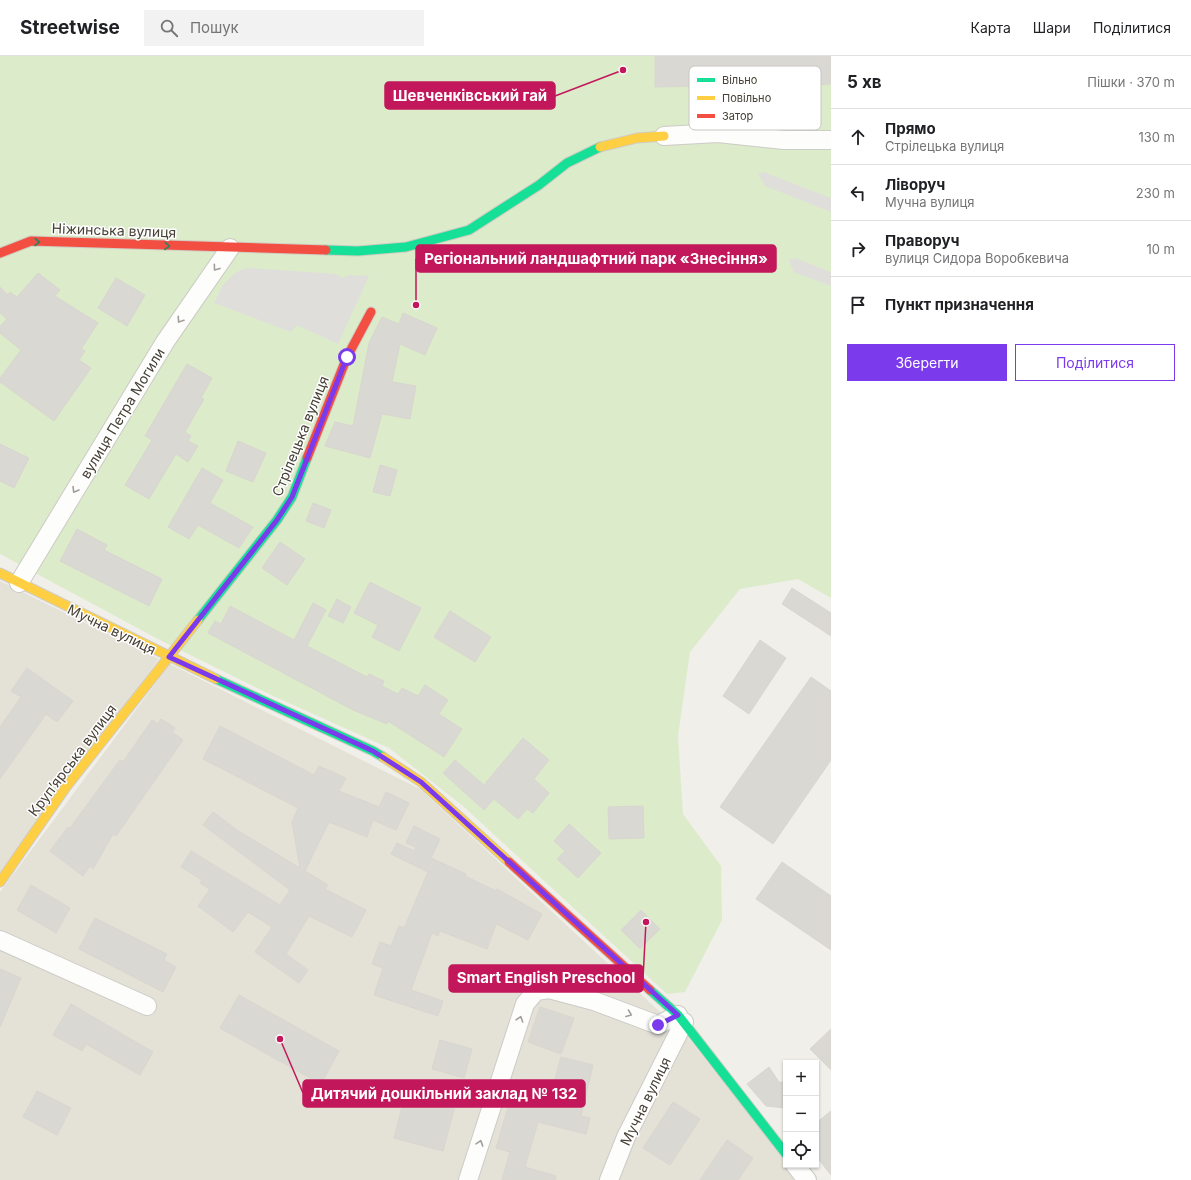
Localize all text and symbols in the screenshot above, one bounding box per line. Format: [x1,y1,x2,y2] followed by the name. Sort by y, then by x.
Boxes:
[144,10,424,46] search box
[20,16,120,39] text: Streetwise
[158,17,180,39] icon: search
[190,18,239,37] text: Пошук
[971,19,1011,36] text: Карта
[1033,19,1071,36] text: Шари
[1093,19,1171,36] text: Поділитися
[689,66,821,130] legend
[847,72,882,92] text: 5 хв
[722,73,758,87] text: Вільно
[1087,74,1175,90] text: Пішки · 370 m
[385,82,555,109] callout: Шевченківський гай
[393,86,547,105] text: Шевченківський гай
[722,91,772,105] text: Повільно
[722,109,754,123] text: Затор
[885,119,936,138] text: Прямо
[847,126,869,148] icon: ahead
[1138,129,1175,145] text: 130 m
[885,138,1004,154] text: Стрілецька вулиця
[885,175,945,194] text: Ліворуч
[847,182,869,204] icon: left
[1136,185,1175,201] text: 230 m
[885,194,974,210] text: Мучна вулиця
[51,219,177,241] street label: Ніжинська вулиця
[885,231,959,250] text: Праворуч
[34,238,40,246] one-way arrow
[847,238,869,260] icon: right
[164,241,170,250] one-way arrow
[1146,241,1175,257] text: 10 m
[416,245,776,272] callout: Регіональний ландшафтний парк «Знесіння»
[424,249,768,268] text: Регіональний ландшафтний парк «Знесіння»
[885,250,1069,266] text: вулиця Сидора Воробкевича
[214,263,221,270] one-way arrow
[847,294,869,316] icon: arrive
[885,295,1034,314] text: Пункт призначення
[177,316,185,323] one-way arrow
[847,344,1007,381] button: Зберегти
[1015,344,1175,381] button: Поділитися
[76,345,168,481] street label: вулиця Петра Могили
[338,348,356,366] route start
[268,373,332,499] street label: Стрілецька вулиця
[73,486,80,493] one-way arrow
[65,600,159,658] street label: Мучна вулиця
[24,701,120,819] street label: Крупʼярська вулиця
[449,965,643,992] callout: Smart English Preschool
[457,968,635,987] text: Smart English Preschool
[625,1009,632,1018] one-way arrow
[516,1016,524,1023] one-way arrow
[649,1016,667,1034] route end
[616,1054,674,1148] street label: Мучна вулиця
[783,1060,819,1168] map controls
[783,1060,819,1096] button: +
[303,1080,585,1107] callout: Дитячий дошкільний заклад № 132
[311,1084,577,1103] text: Дитячий дошкільний заклад № 132
[783,1096,819,1132] button: −
[783,1132,819,1168] button: locate
[475,1140,484,1147] one-way arrow

